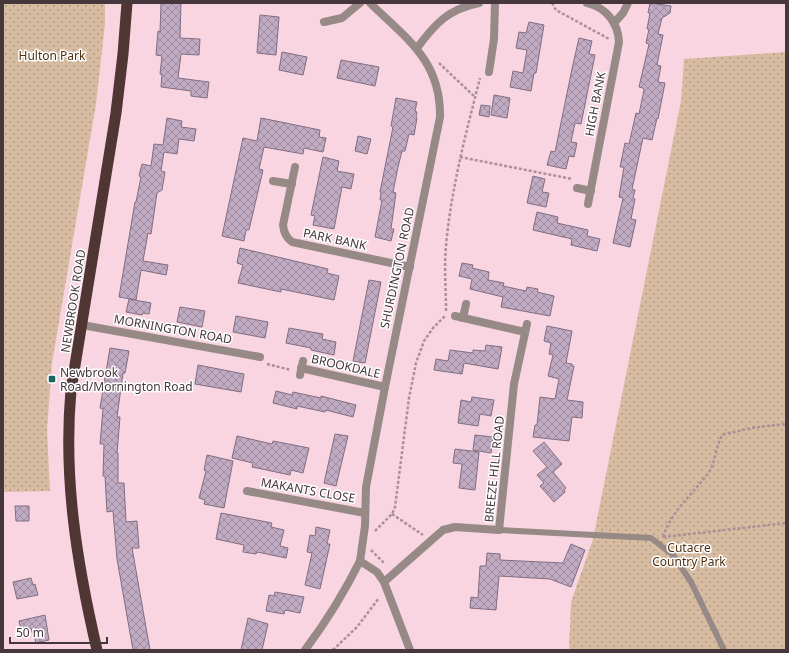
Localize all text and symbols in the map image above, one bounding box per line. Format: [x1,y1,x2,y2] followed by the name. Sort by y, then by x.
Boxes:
[19,47,86,64] park label: Hulton Park
[580,70,610,138] street label: HIGH BANK
[376,206,418,330] street label: SHURDINGTON ROAD
[302,224,369,254] street label: PARK BANK
[56,248,90,354] street label: NEWBROOK ROAD
[113,310,234,348] street label: MORNINGTON ROAD
[310,350,382,382] street label: BROOKDALE
[60,364,193,395] place label: Newbrook Road/Mornington Road
[47,374,57,384] marker: Newbrook Road/Mornington Road
[480,415,508,523] street label: BREEZE HILL ROAD
[260,473,356,507] street label: MAKANTS CLOSE
[652,539,726,570] park label: Cutacre Country Park
[10,619,107,645] scale bar
[16,624,44,641] text: 50 m

